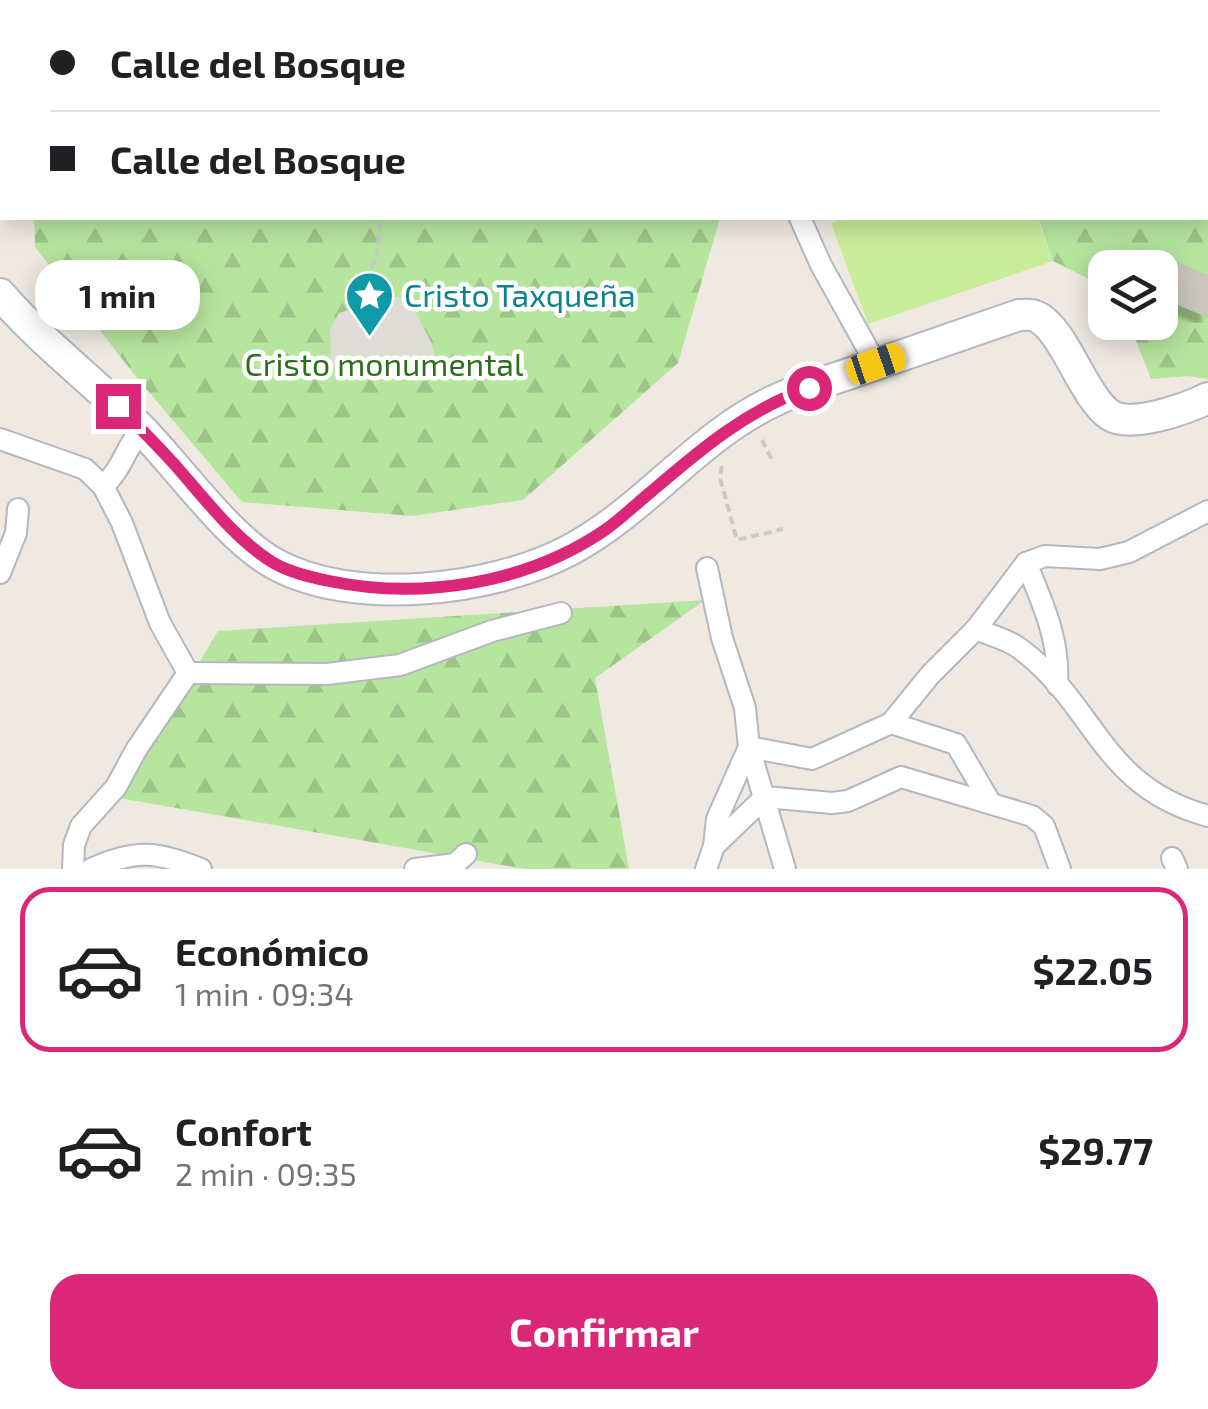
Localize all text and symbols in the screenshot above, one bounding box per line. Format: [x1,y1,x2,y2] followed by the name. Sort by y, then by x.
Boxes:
[110,40,406,86] text: Calle del Bosque
[110,136,406,182] text: Calle del Bosque
[1088,250,1178,340] map controls
[1088,250,1178,340] button: layers
[36,261,200,331] callout: 1 min
[343,270,395,338] place icon: Cristo Taxqueña
[404,275,636,313] place label: Cristo Taxqueña
[79,276,156,314] text: 1 min
[843,340,909,388] car
[245,344,524,382] park label: Cristo monumental
[787,366,832,411] route start
[96,384,141,429] route end
[55,925,145,1015] icon: car
[175,928,369,974] text: Económico
[1033,947,1153,993] text: $22.05
[175,974,354,1012] text: 1 min · 09:34
[55,1105,145,1195] icon: car
[175,1108,312,1154] text: Confort
[1038,1127,1153,1173] text: $29.77
[175,1154,357,1192] text: 2 min · 09:35
[50,1274,1158,1389] button: Confirmar

